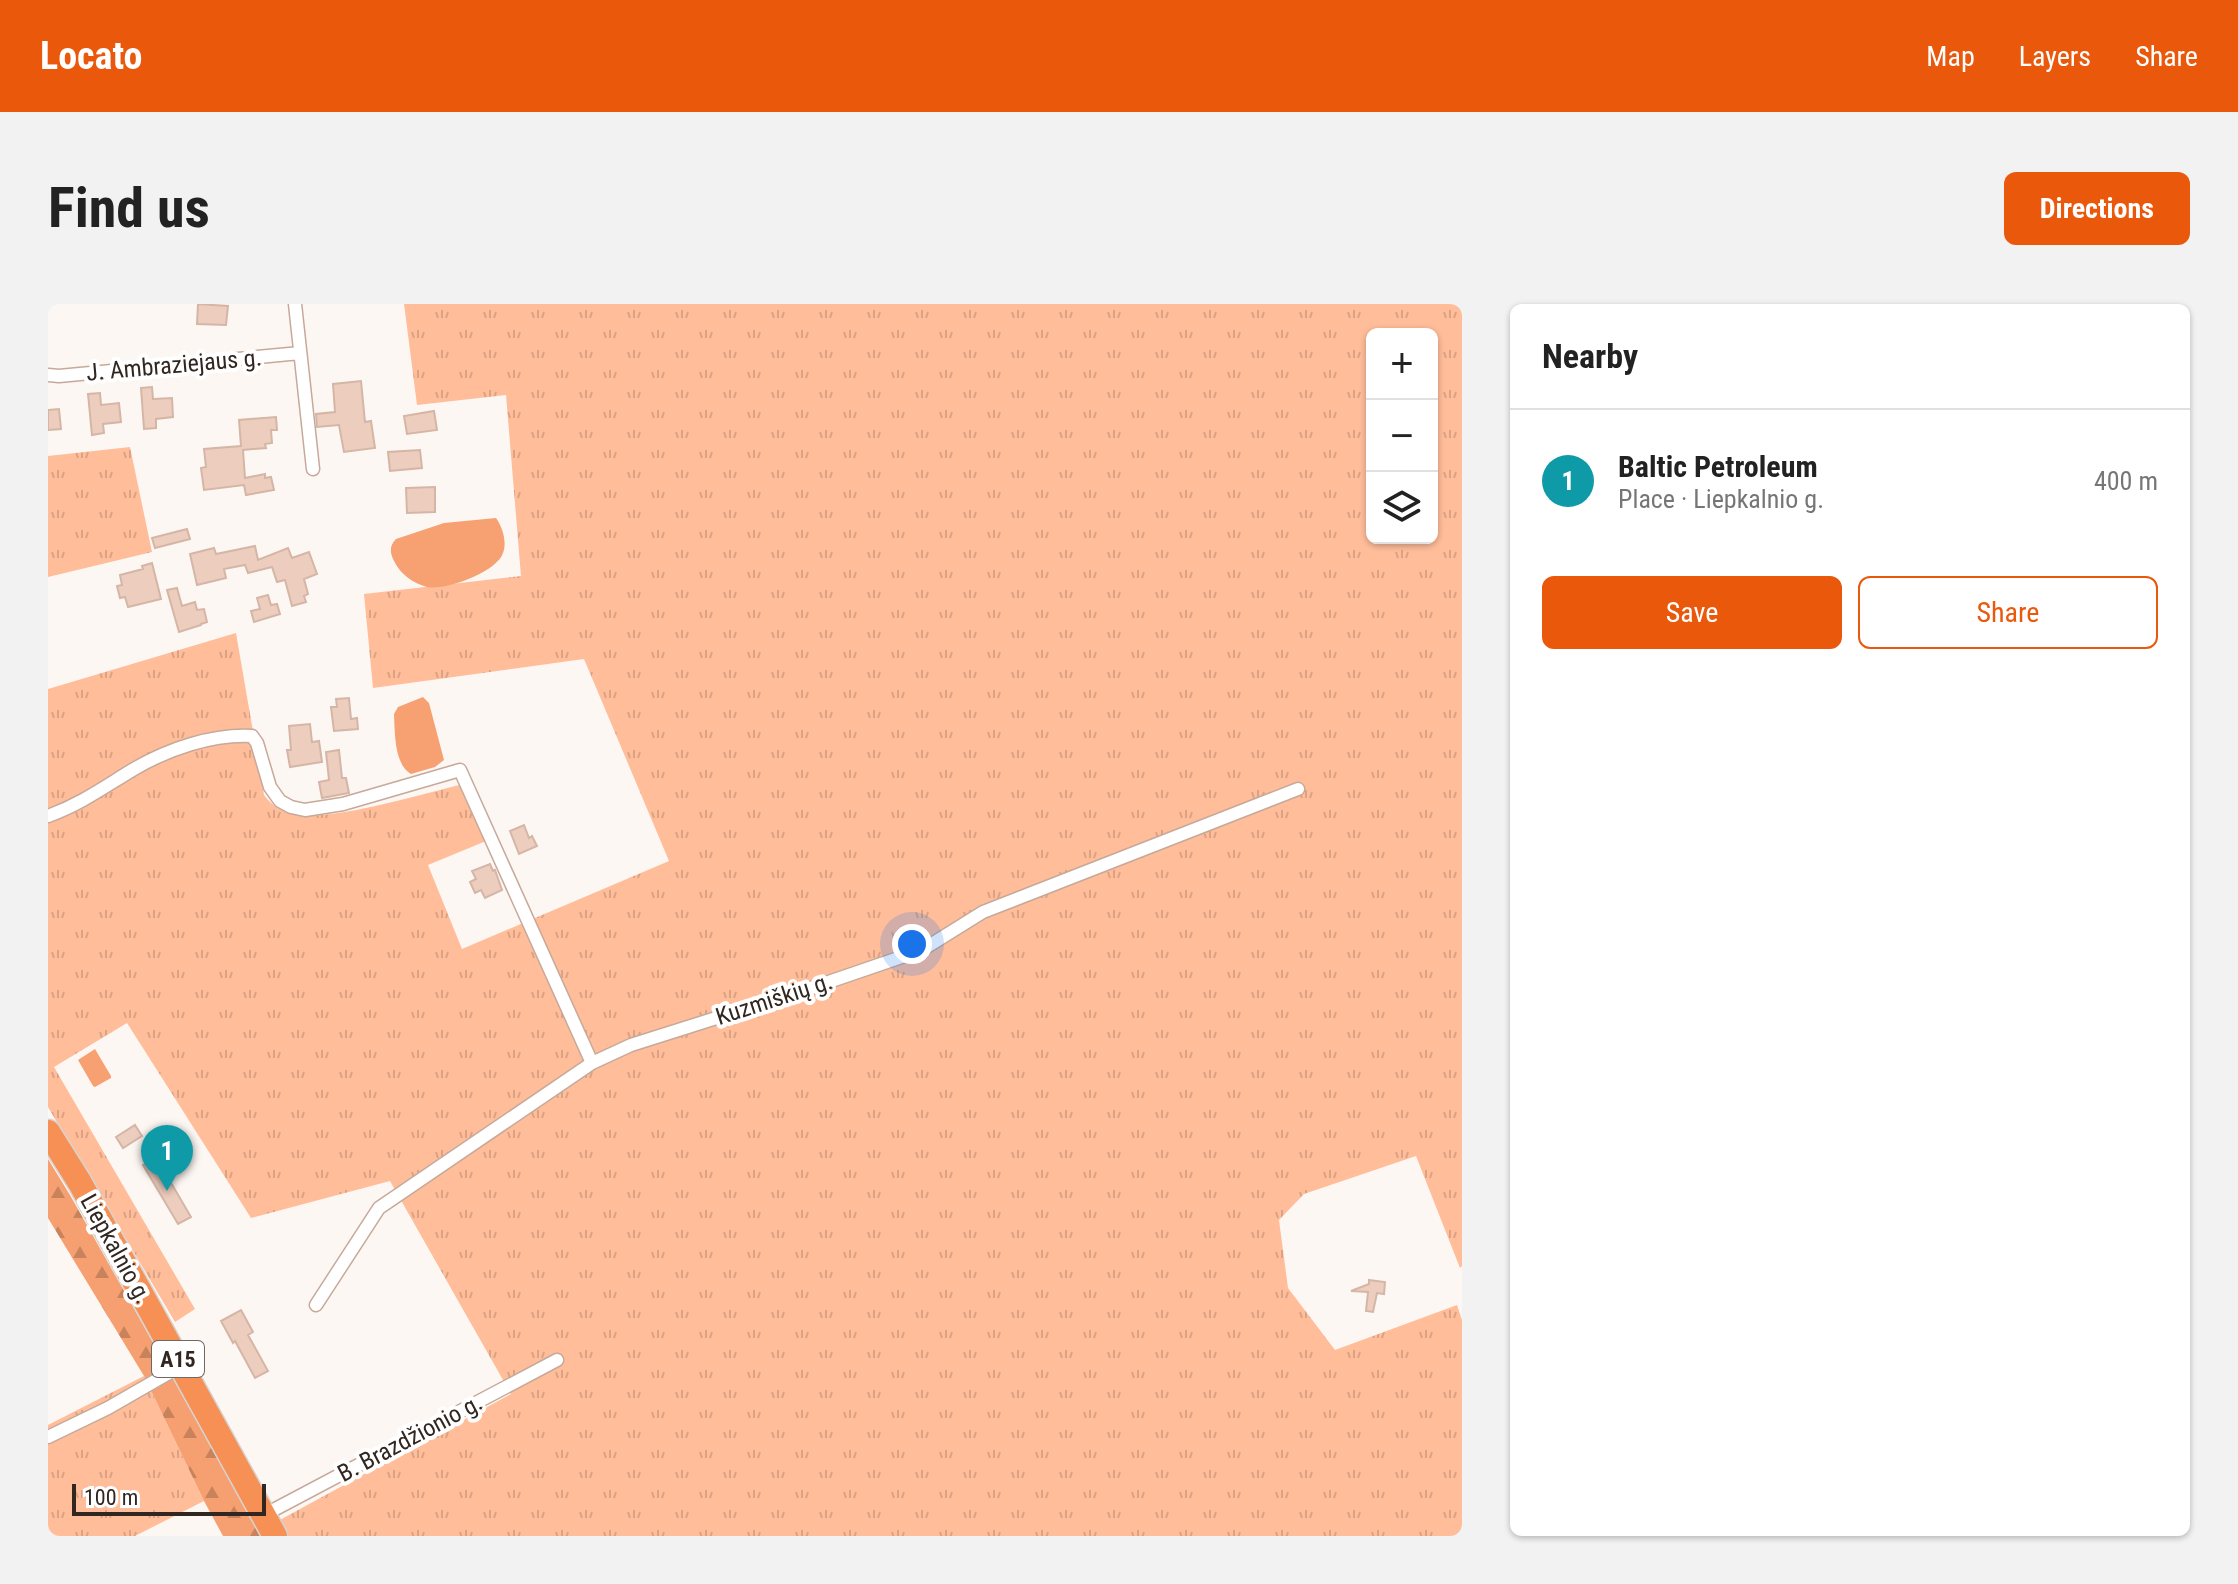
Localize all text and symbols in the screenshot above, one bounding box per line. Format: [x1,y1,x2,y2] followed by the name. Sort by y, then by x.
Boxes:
[40,34,142,78] text: Locato
[1926,40,1975,73] text: Map
[2019,40,2091,73] text: Layers
[2135,40,2198,73] text: Share
[2004,172,2190,245] button: Directions
[48,175,210,241] text: Find us
[1366,328,1438,544] map controls
[1366,328,1438,400] button: +
[1542,336,1638,376] text: Nearby
[85,343,263,387] street label: J. Ambraziejaus g.
[1366,400,1438,472] button: −
[1618,449,1818,484] text: Baltic Petroleum
[1561,466,1575,496] text: 1
[2094,466,2158,496] text: 400 m
[1366,472,1438,544] button: layers
[1618,484,1824,514] text: Place · Liepkalnio g.
[1542,576,1842,649] button: Save
[1858,576,2158,649] button: Share
[892,924,932,964] your location
[712,967,836,1031] street label: Kuzmiškių g.
[141,1125,193,1191] pin: 1
[75,1189,157,1309] street label: Liepkalnio g.
[152,1341,204,1377] road number: A15
[333,1388,487,1488] street label: B. Brazdžionio g.
[72,1480,266,1516] scale bar
[84,1485,138,1510] text: 100 m

